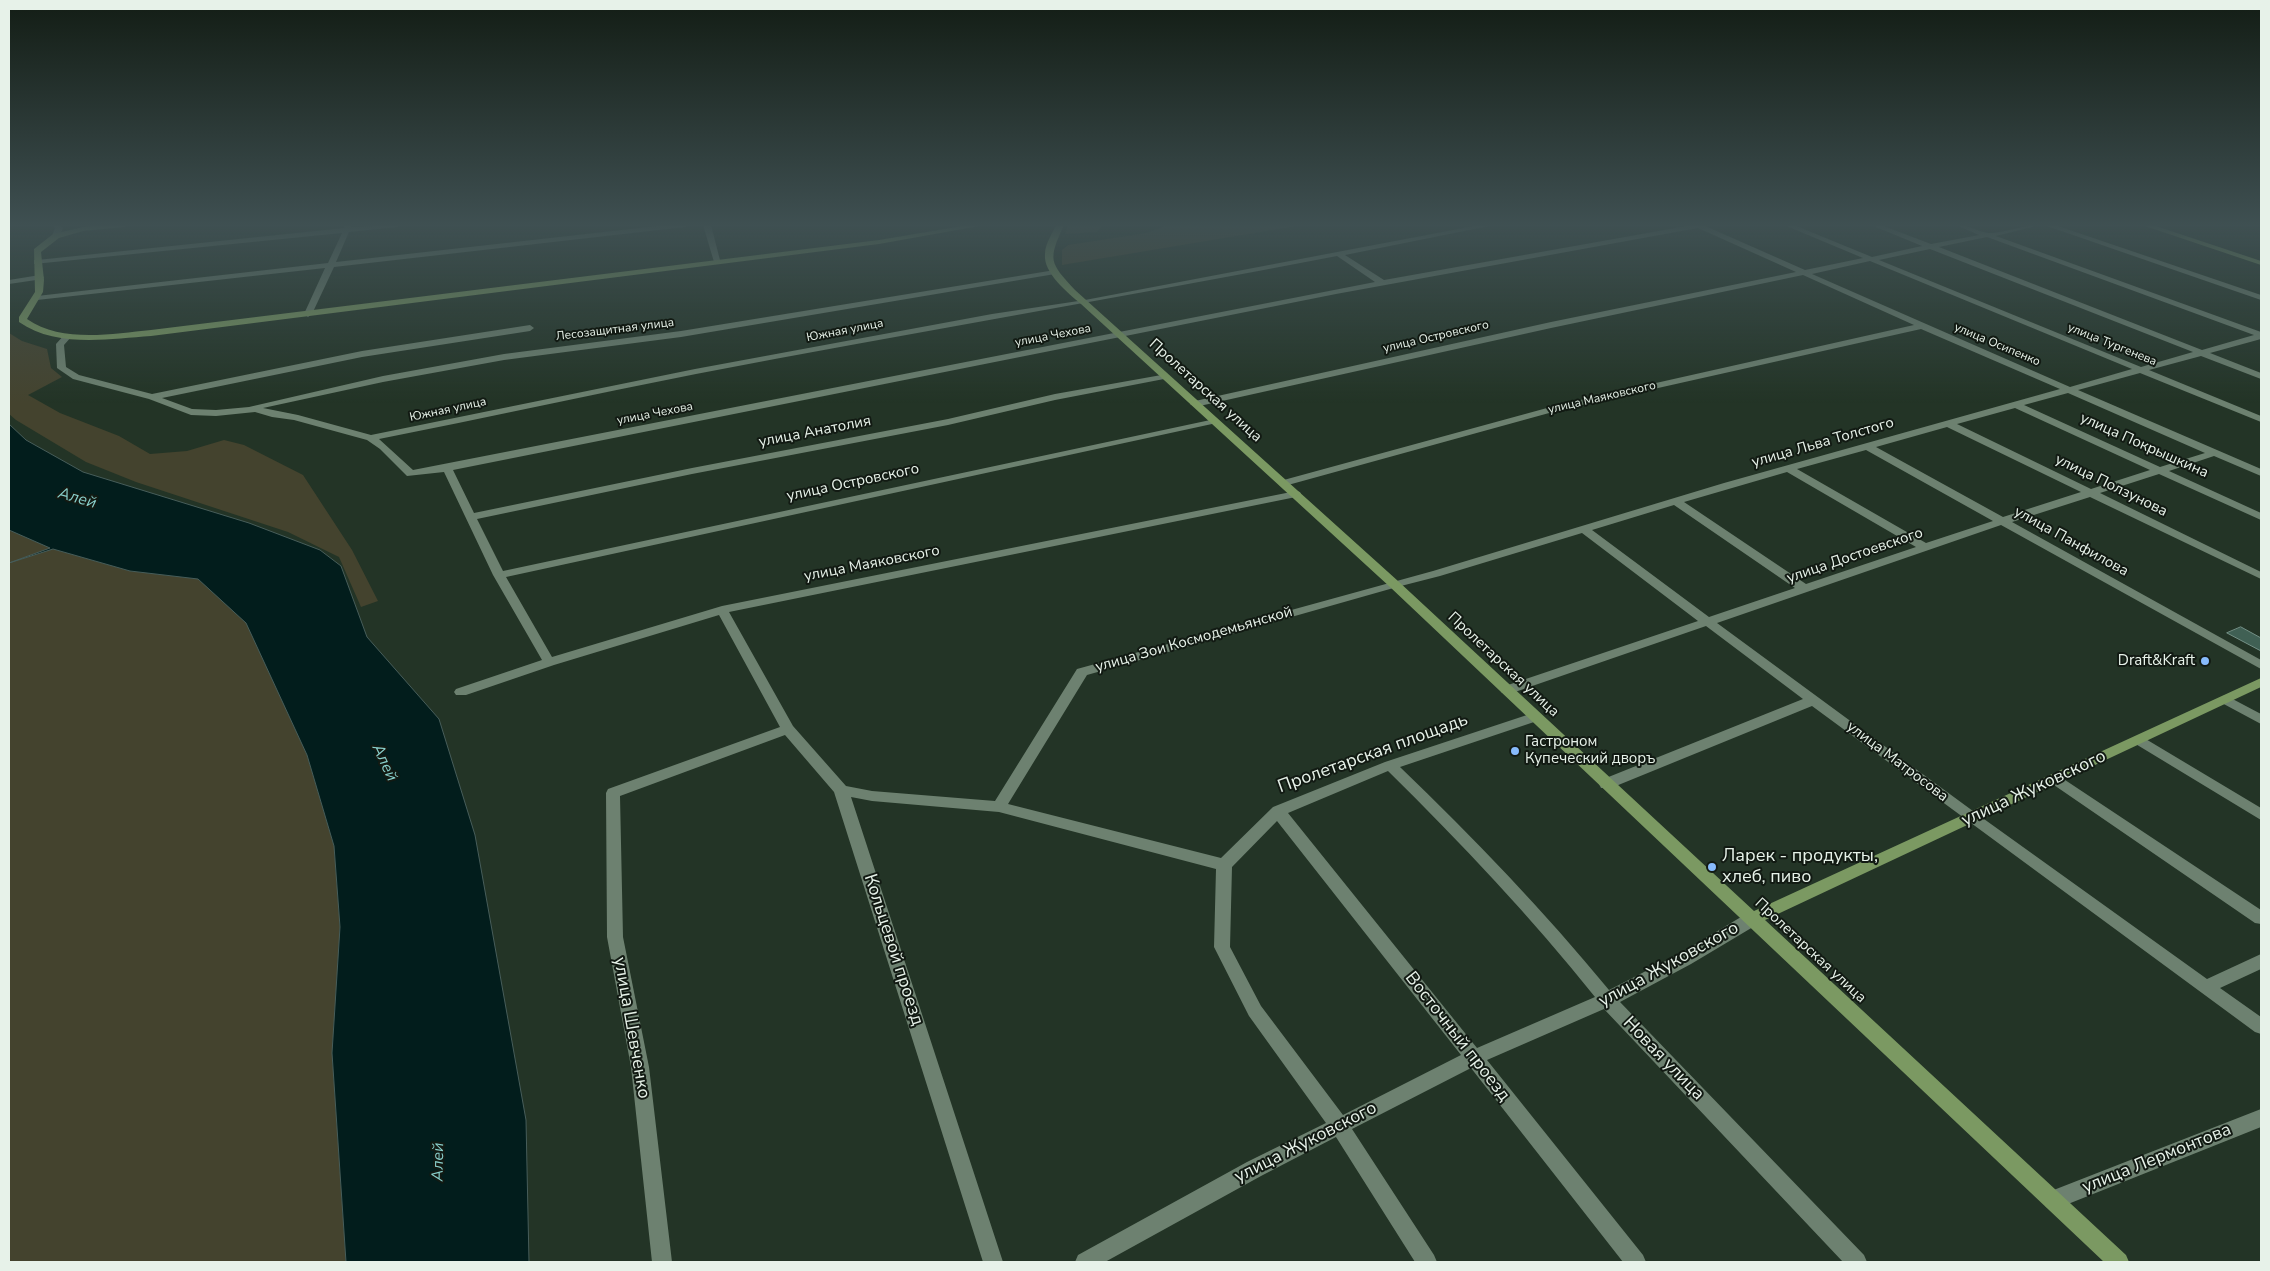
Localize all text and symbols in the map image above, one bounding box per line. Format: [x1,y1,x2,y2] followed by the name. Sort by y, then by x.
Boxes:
[555,316,675,344] street label: Лесозащитная улица
[805,316,885,346] street label: Южная улица
[1382,318,1490,356] street label: улица Островского
[1952,320,2042,370] street label: улица Осипенко
[2065,321,2159,369] street label: улица Тургенева
[1014,322,1092,350] street label: улица Чехова
[1145,336,1265,446] street label: Пролетарская улица
[1547,379,1657,417] street label: улица Маяковского
[408,395,488,425] street label: Южная улица
[616,400,694,428] street label: улица Чехова
[2077,410,2211,482] street label: улица Покрышкина
[757,412,873,452] street label: улица Анатолия
[1750,414,1896,472] street label: улица Льва Толстого
[2052,451,2170,521] street label: улица Ползунова
[785,460,921,506] street label: улица Островского
[56,484,98,514] water label: Алей
[2011,503,2131,581] street label: улица Панфилова
[1785,524,1925,588] street label: улица Достоевского
[803,542,941,586] street label: улица Маяковского
[1093,603,1295,677] street label: улица Зои Космодемьянской
[1444,609,1562,721] street label: Пролетарская улица
[2118,652,2195,670] place label: Draft&Kraft
[2199,655,2211,667] marker: Draft&Kraft
[1275,710,1471,798] street label: Пролетарская площадь
[1843,718,1951,806] street label: улица Матросова
[1525,733,1655,768] place label: Гастроном Купеческий дворъ
[367,741,401,785] water label: Алей
[1509,745,1521,757] marker: Гастроном Купеческий дворъ
[1958,746,2110,832] street label: улица Жуковского
[1722,846,1878,889] place label: Ларек - продукты, хлеб, пиво
[1706,861,1718,873] marker: Ларек - продукты, хлеб, пиво
[858,872,928,1028] street label: Кольцевой проезд
[1751,895,1869,1007] street label: Пролетарская улица
[1595,918,1743,1012] street label: улица Жуковского
[608,956,654,1100] street label: улица Шевченко
[1400,968,1514,1106] street label: Восточный проезд
[1618,1013,1708,1105] street label: Новая улица
[1231,1098,1381,1188] street label: улица Жуковского
[2079,1119,2235,1199] street label: улица Лермонтова
[429,1142,449,1182] water label: Алей

